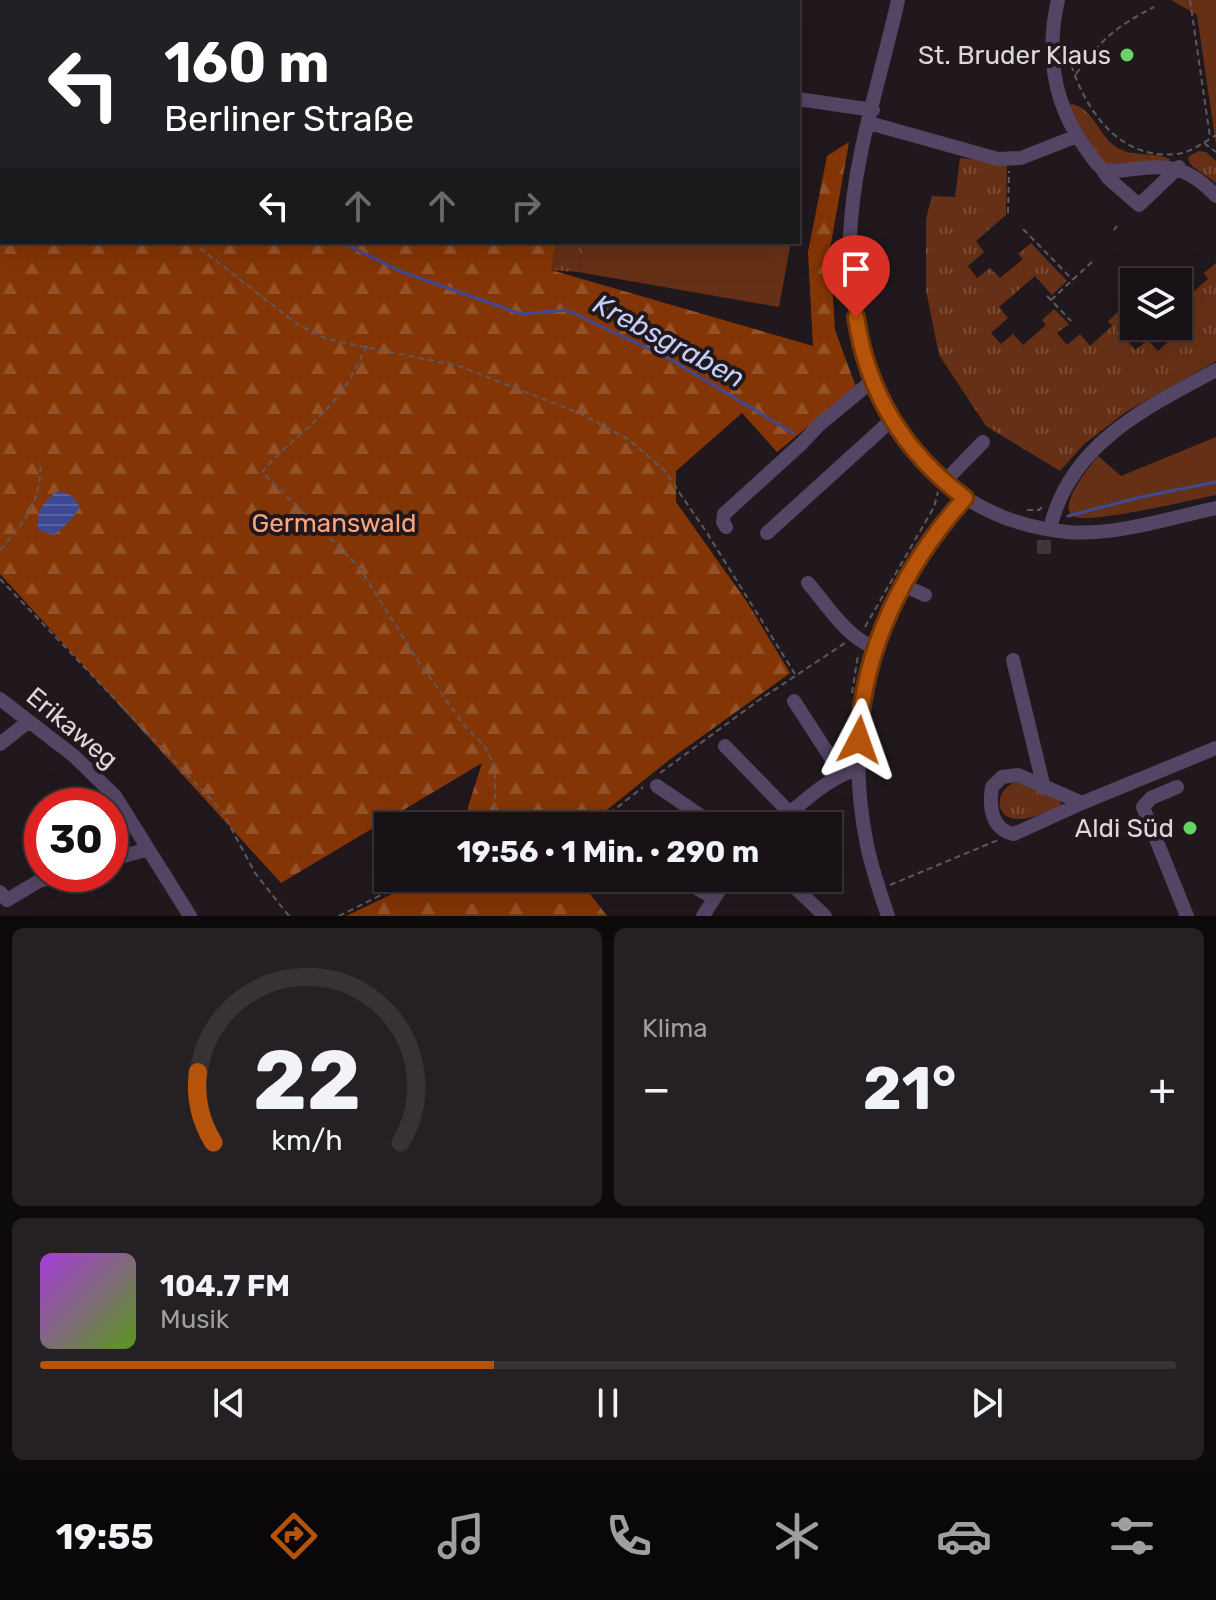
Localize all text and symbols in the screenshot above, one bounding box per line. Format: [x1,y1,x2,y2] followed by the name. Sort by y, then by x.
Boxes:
[164,30,330,96] text: 160 m
[32,32,136,136] icon: left
[918,40,1111,71] place label: St. Bruder Klaus
[1118,46,1136,64] marker: St. Bruder Klaus
[164,97,414,140] text: Berliner Straße
[252,184,296,228] icon: left
[336,184,380,228] icon: ahead
[420,184,464,228] icon: ahead
[504,184,548,228] icon: right
[822,235,890,317] pin
[834,247,878,291] icon: arrive
[1120,268,1192,340] map controls
[1120,268,1192,340] button: layers
[588,287,750,395] water label: Krebsgraben
[252,508,416,539] park label: Germanswald
[20,681,124,775] street label: Erikaweg
[817,698,901,782] position arrow
[24,788,128,892] speed limit sign: 30
[1075,813,1174,844] place label: Aldi Süd
[1181,819,1199,837] marker: Aldi Süd
[457,834,759,870] text: 19:56 · 1 Min. · 290 m
[642,1013,708,1044] text: Klima
[253,1031,361,1130] text: 22
[863,1053,956,1124] text: 21°
[642,1063,671,1115] text: −
[1149,1063,1176,1115] text: +
[271,1123,343,1157] text: km/h
[160,1268,290,1304] text: 104.7 FM
[160,1304,229,1335] text: Musik
[207,1381,251,1425] icon: previous
[586,1381,630,1425] icon: pause
[965,1381,1009,1425] icon: next
[266,1508,322,1564] icon: directions
[433,1508,489,1564] icon: music
[601,1508,657,1564] icon: phone
[769,1508,825,1564] icon: climate
[936,1508,992,1564] icon: car
[1104,1508,1160,1564] icon: filters
[56,1515,154,1558] text: 19:55

